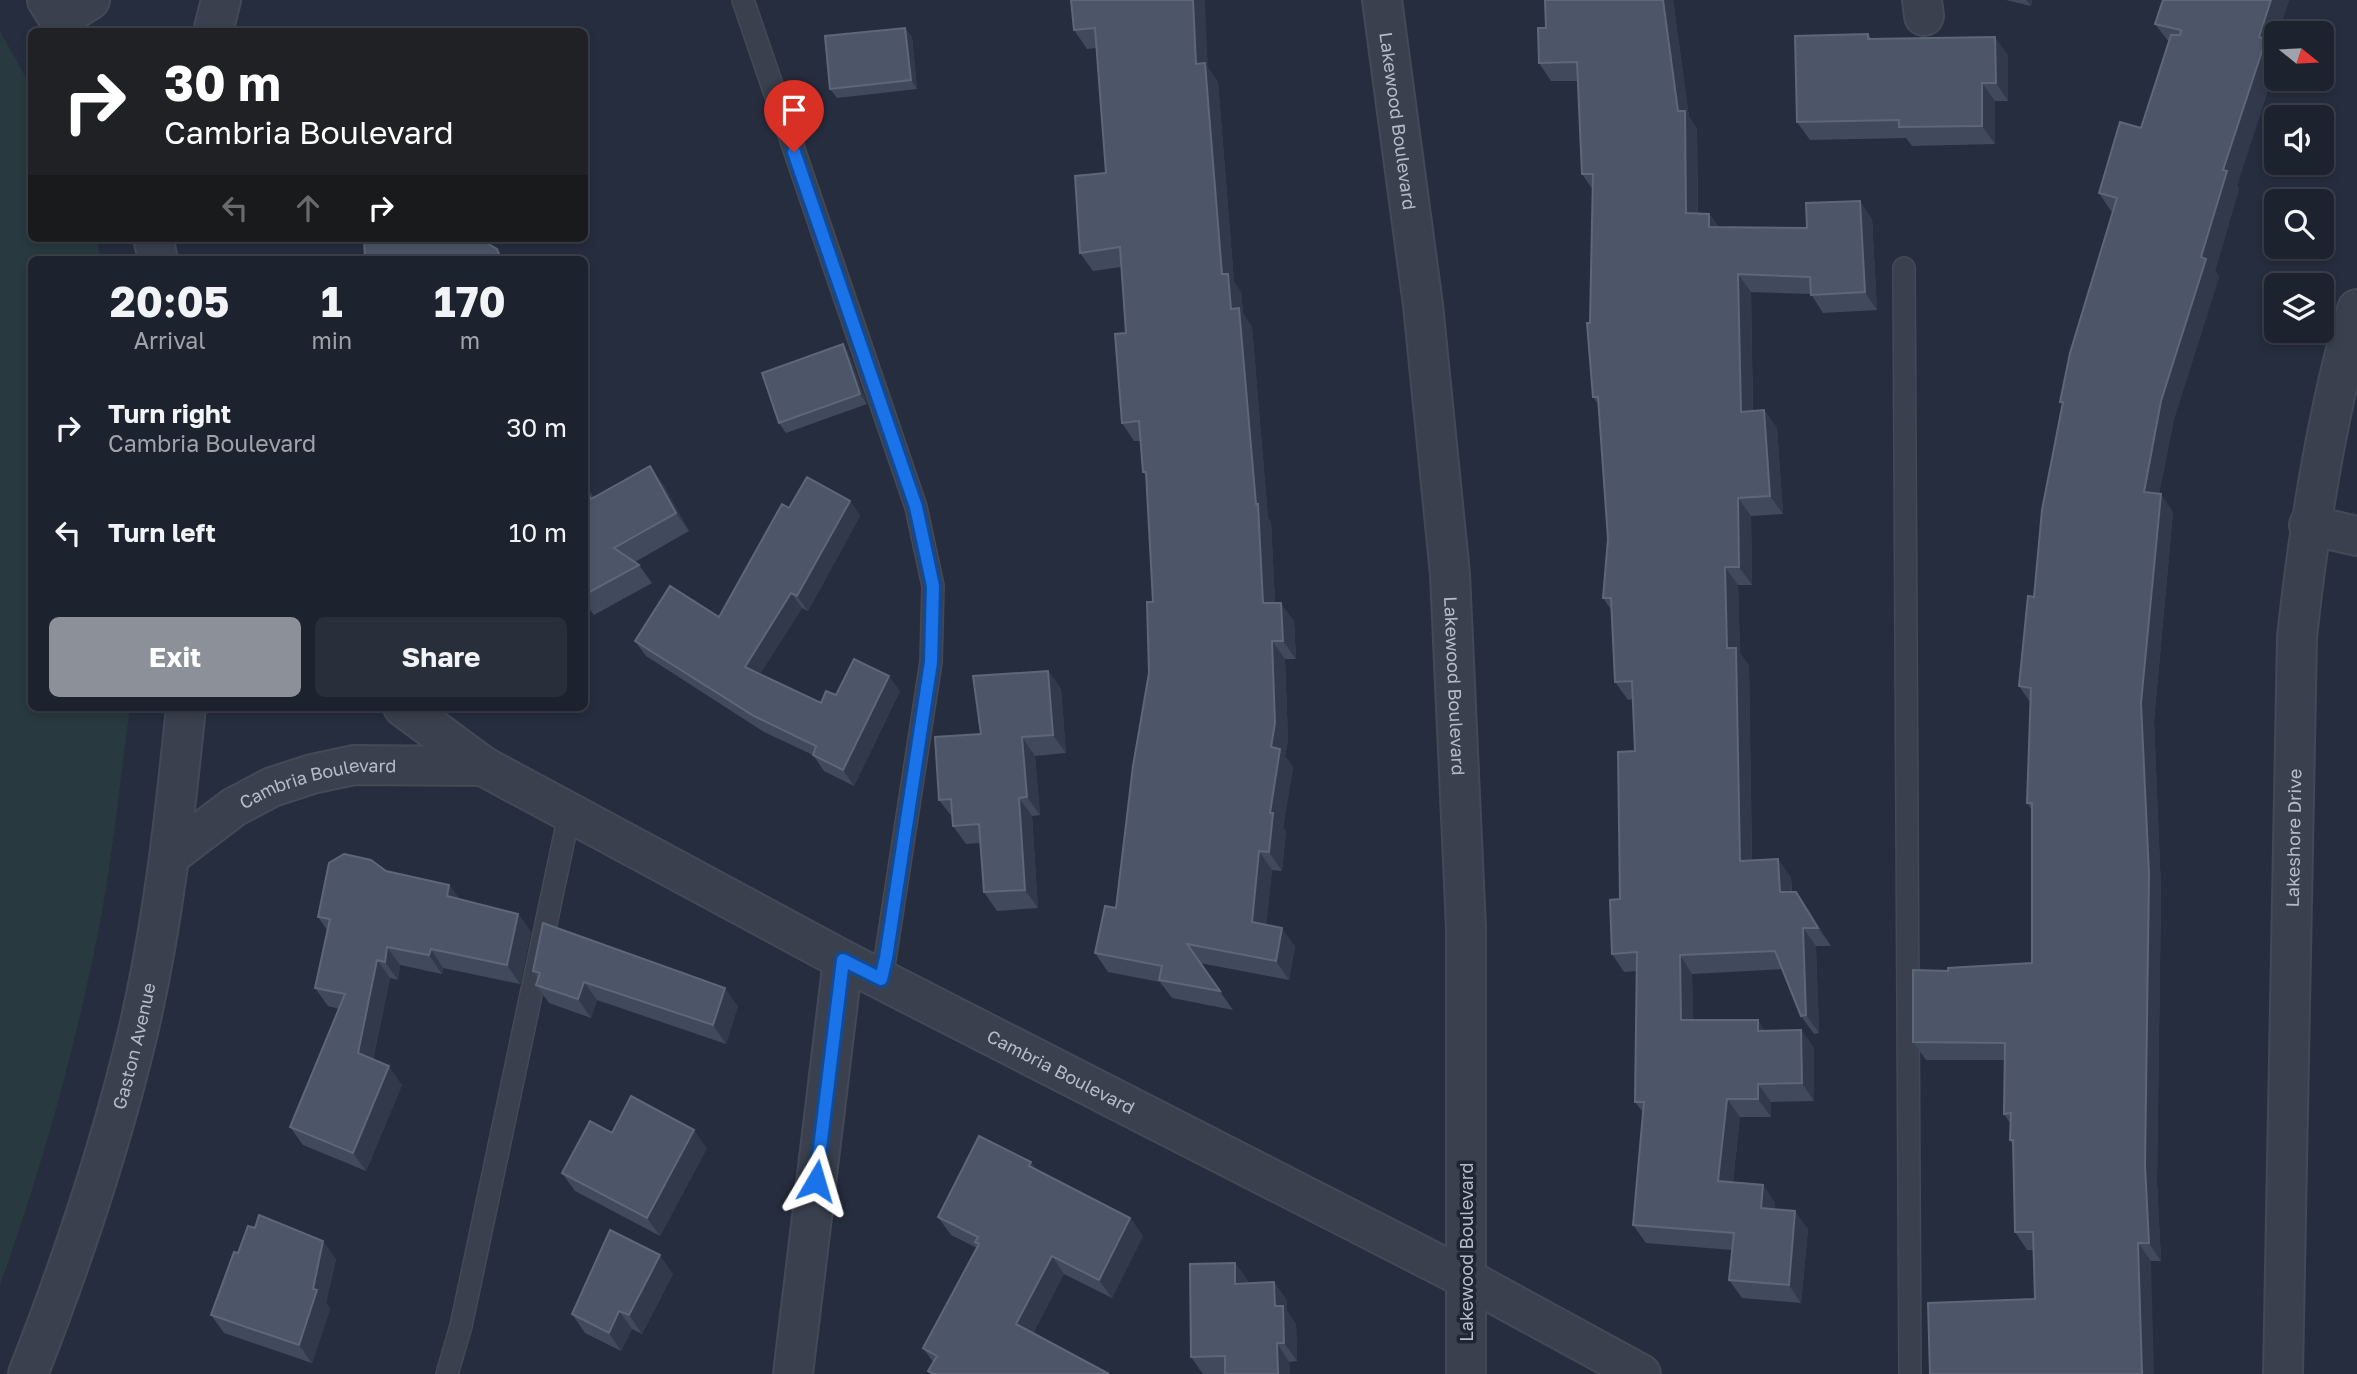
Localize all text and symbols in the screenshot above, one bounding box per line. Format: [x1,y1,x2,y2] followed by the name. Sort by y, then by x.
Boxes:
[2264,21,2334,91] north arrow
[2264,21,2334,343] map controls
[1375,31,1421,211] street label: Lakewood Boulevard
[164,53,281,112] text: 30 m
[49,56,140,147] icon: right
[764,80,824,152] pin
[775,91,813,129] icon: arrive
[2264,105,2334,175] button: sound
[164,113,454,151] text: Cambria Boulevard
[216,189,254,227] icon: left
[289,189,327,227] icon: ahead
[362,189,400,227] icon: right
[2264,189,2334,259] button: search
[2264,273,2334,343] button: layers
[110,276,229,326] text: 20:05
[321,276,343,326] text: 1
[434,276,506,326] text: 170
[134,326,206,354] text: Arrival
[311,326,352,354] text: min
[460,326,480,354] text: m
[108,398,231,429] text: Turn right
[49,409,87,447] icon: right
[506,412,567,443] text: 30 m
[108,429,316,457] text: Cambria Boulevard
[49,514,87,552] icon: left
[108,517,216,548] text: Turn left
[509,517,567,548] text: 10 m
[1440,596,1470,776] street label: Lakewood Boulevard
[49,617,301,697] button: Exit
[315,617,567,697] button: Share
[235,753,396,813] street label: Cambria Boulevard
[2281,769,2305,908] street label: Lakeshore Drive
[107,981,159,1112] street label: Gaston Avenue
[983,1025,1139,1118] street label: Cambria Boulevard
[779,1144,853,1218] position arrow
[1455,1162,1477,1342] street label: Lakewood Boulevard

